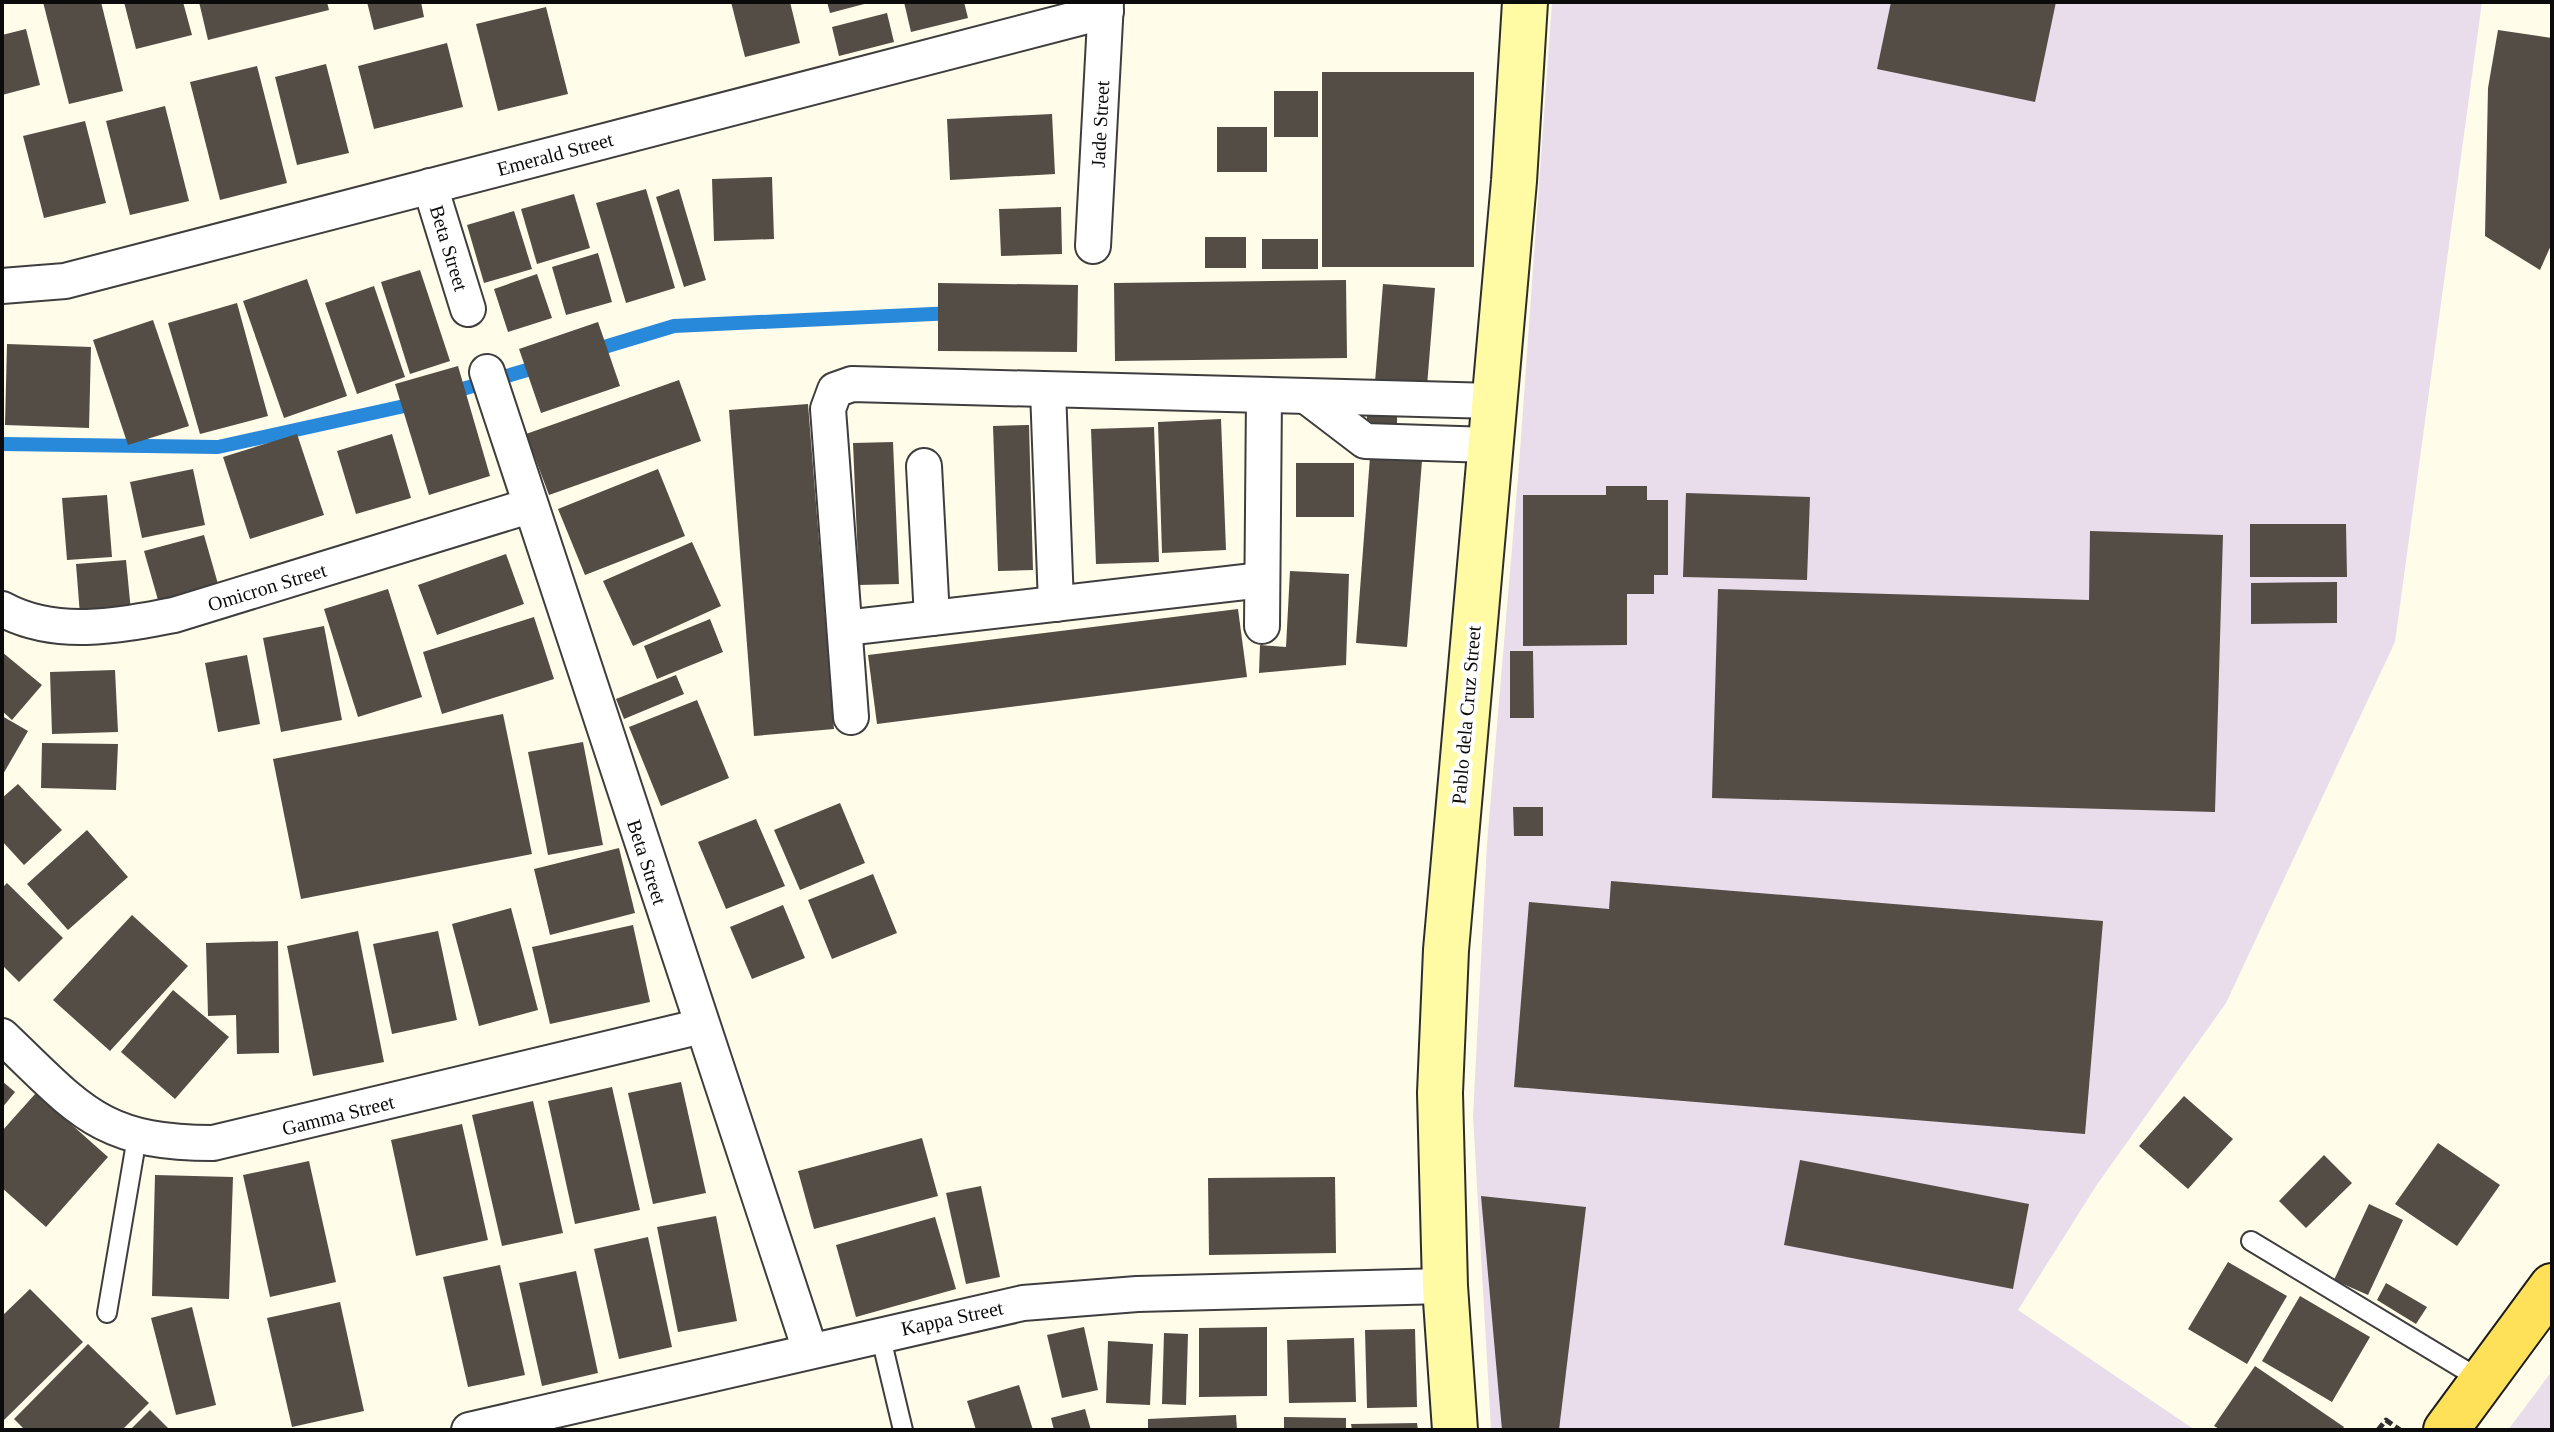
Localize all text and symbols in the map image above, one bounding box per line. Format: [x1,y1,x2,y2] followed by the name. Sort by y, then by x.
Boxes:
[1087,79,1113,168] street label: Jade Street
[494,128,616,180] street label: Emerald Street
[426,203,473,294] street label: Beta Street
[205,558,329,615] street label: Omicron Street
[1447,624,1485,805] street label: Pablo dela Cruz Street
[623,817,671,908] street label: Beta Street
[280,1090,397,1140] street label: Gamma Street
[899,1296,1006,1341] street label: Kappa Street

